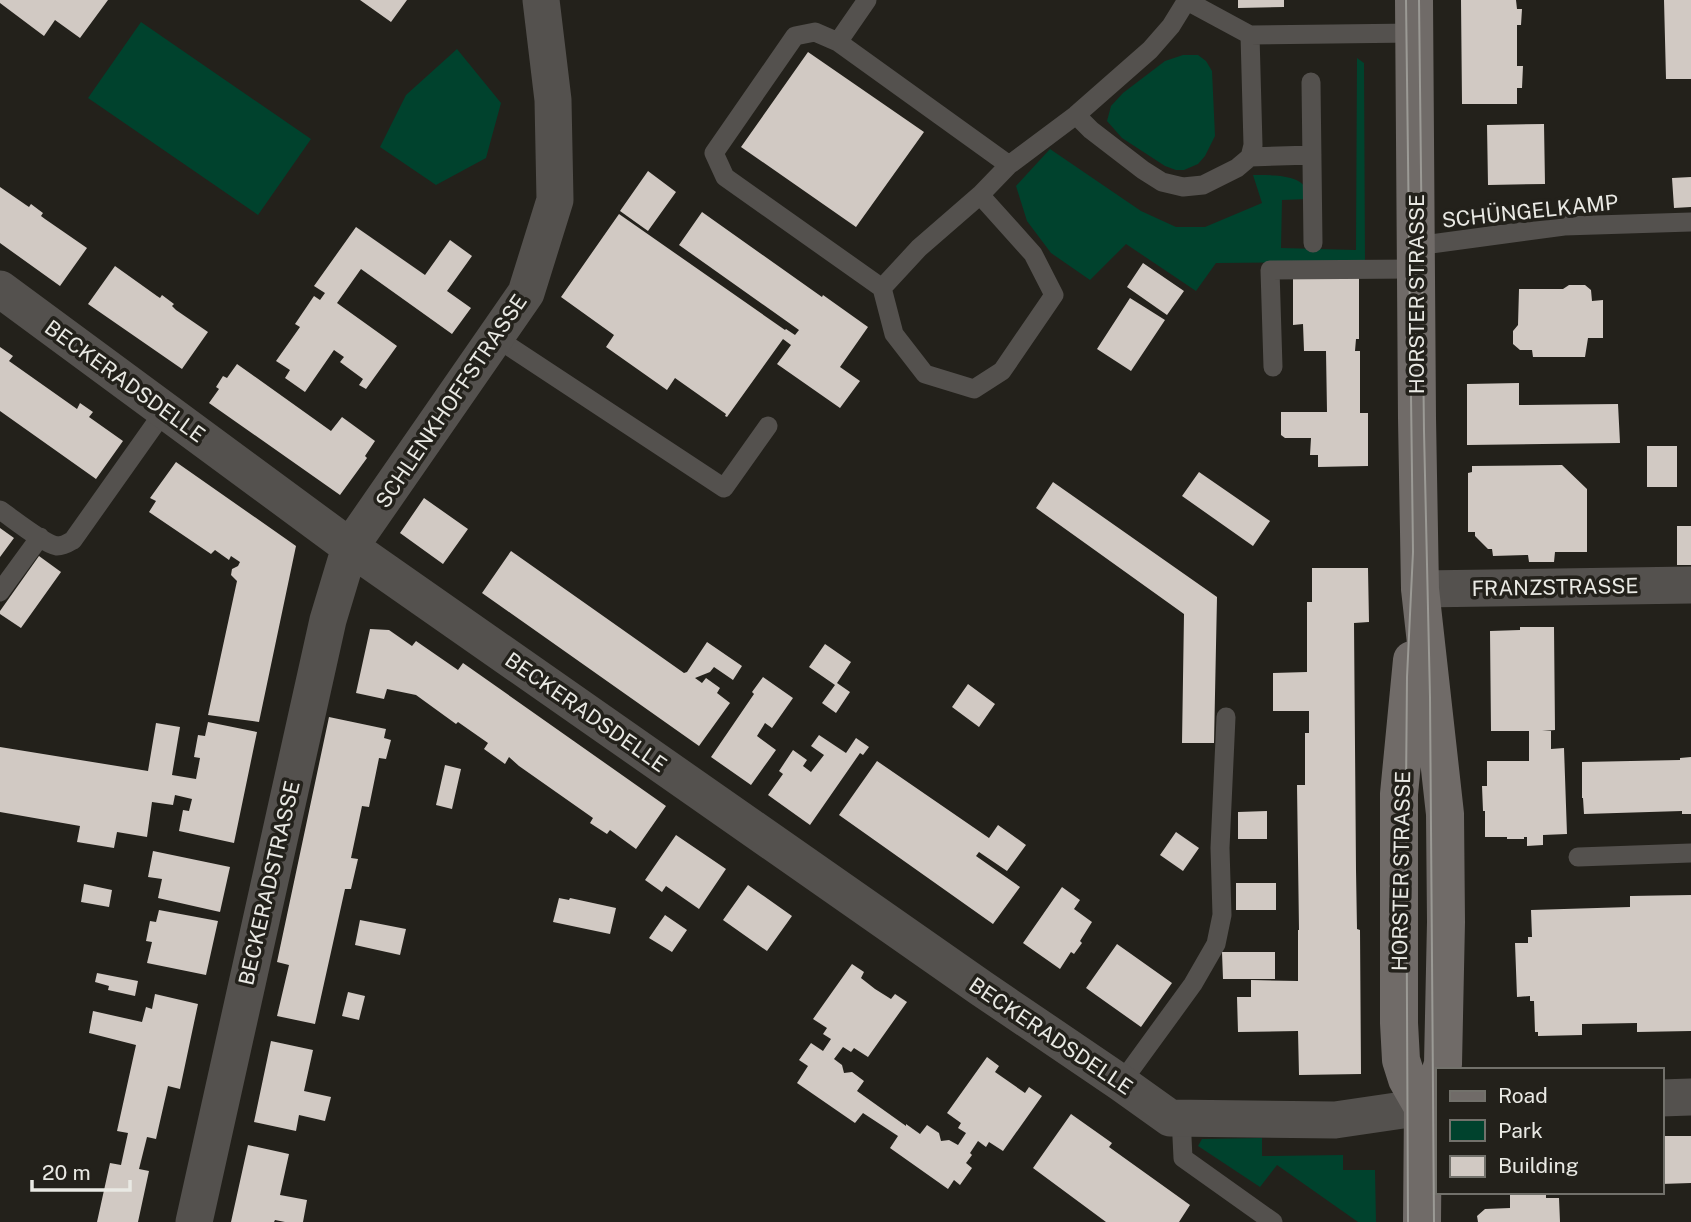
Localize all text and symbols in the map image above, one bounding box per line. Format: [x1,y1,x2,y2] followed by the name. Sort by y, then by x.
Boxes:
[1441,189,1619,233] street label: SCHÜNGELKAMP
[1404,194,1429,394] street label: HORSTER STRASSE
[370,289,532,513] street label: SCHLENKHOFFSTRASSE
[40,315,210,447] street label: BECKERADSDELLE
[1471,573,1639,601] street label: FRANZSTRASSE
[500,647,672,777] street label: BECKERADSDELLE
[1387,771,1415,971] street label: HORSTER STRASSE
[233,778,305,988] street label: BECKERADSTRASSE
[965,972,1137,1100] street label: BECKERADSDELLE
[1436,1068,1663,1194] legend
[1498,1083,1548,1108] text: Road
[1498,1118,1543,1143] text: Park
[32,1148,130,1192] scale bar
[1498,1153,1579,1178] text: Building
[42,1160,91,1185] text: 20 m

